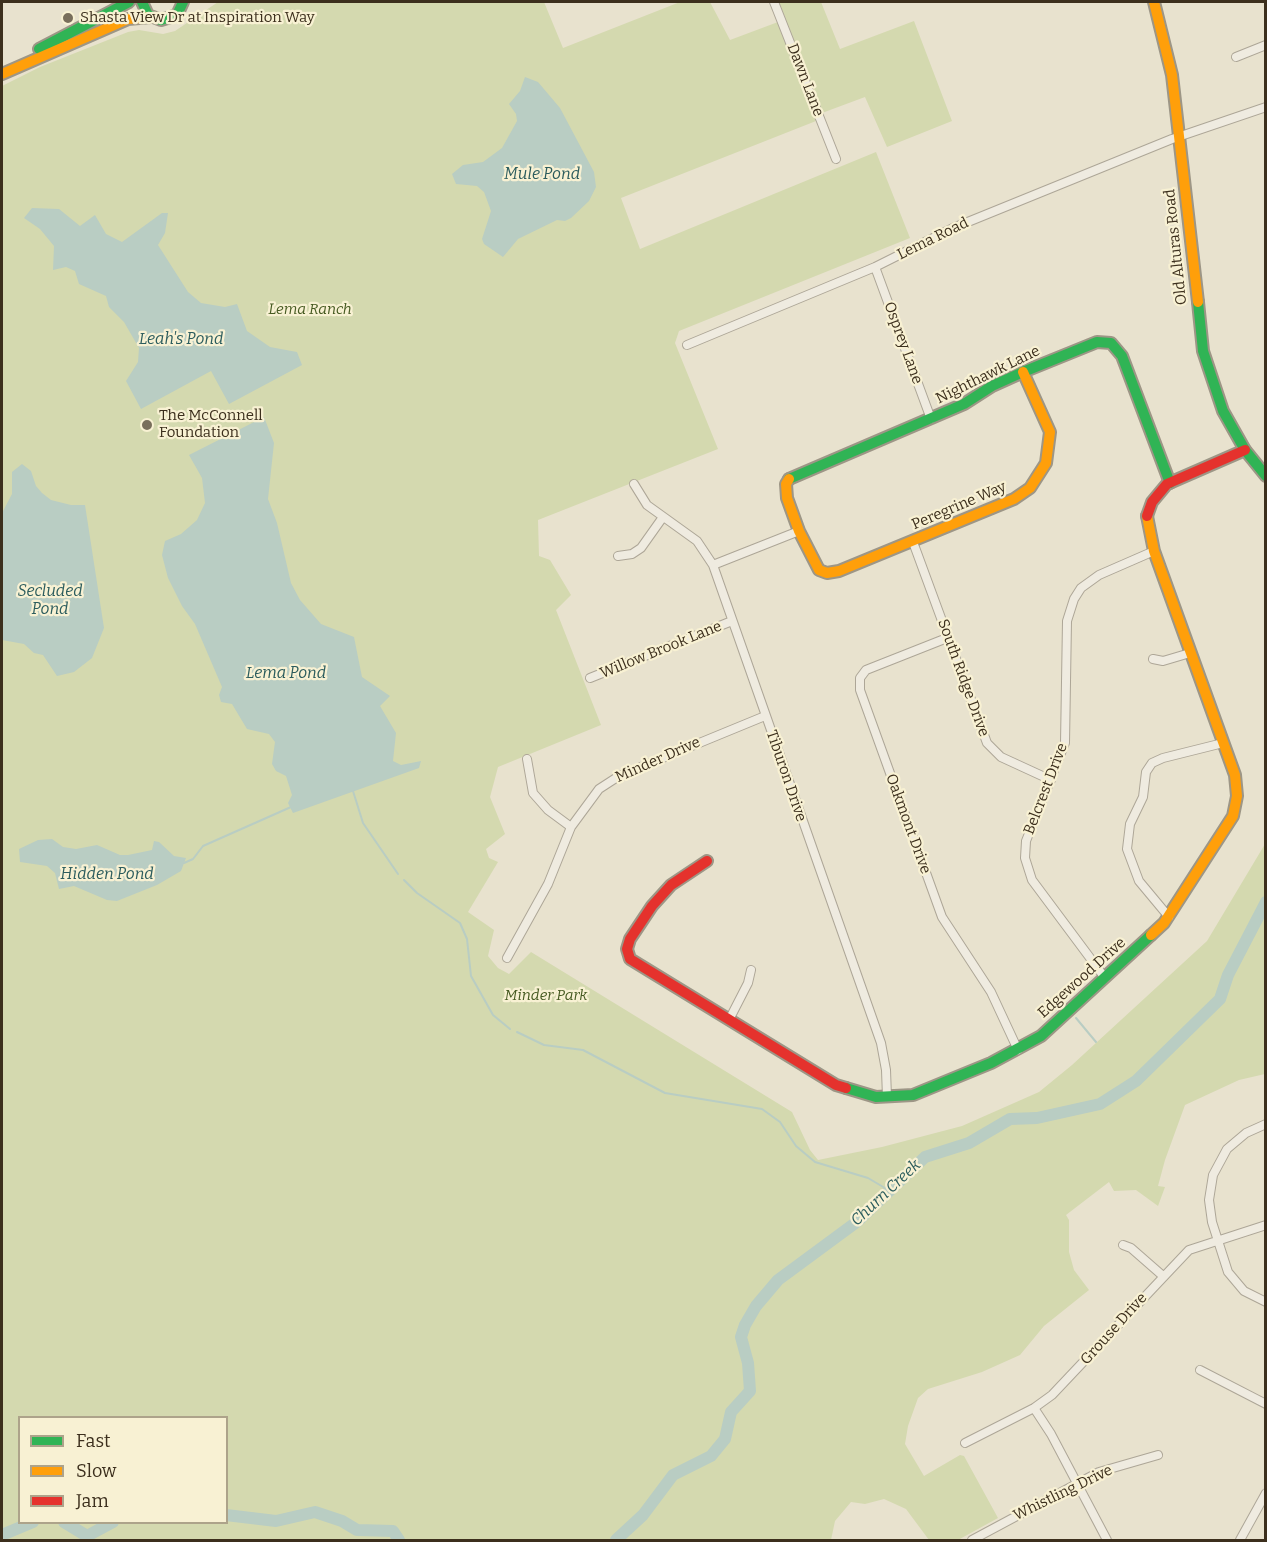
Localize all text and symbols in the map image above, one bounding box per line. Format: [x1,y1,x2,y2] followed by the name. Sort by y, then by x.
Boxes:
[80,9,315,27] place label: Shasta View Dr at Inspiration Way
[61,11,75,25] marker: Shasta View Dr at Inspiration Way
[783,41,827,119] street label: Dawn Lane
[504,165,580,185] water label: Mule Pond
[1161,188,1191,306] street label: Old Alturas Road
[894,214,972,264] street label: Lema Road
[880,299,926,387] street label: Osprey Lane
[268,301,352,319] park label: Lema Ranch
[139,330,223,350] water label: Leah's Pond
[933,342,1043,408] street label: Nighthawk Lane
[159,407,263,442] place label: The McConnell Foundation
[140,418,154,432] marker: The McConnell Foundation
[909,478,1009,534] street label: Peregrine Way
[17,582,83,620] water label: Secluded Pond
[598,617,724,683] street label: Willow Brook Lane
[933,617,993,739] street label: South Ridge Drive
[246,664,326,684] water label: Lema Pond
[762,728,810,824] street label: Tiburon Drive
[613,733,703,787] street label: Minder Drive
[1020,741,1072,837] street label: Belcrest Drive
[882,772,934,876] street label: Oakmont Drive
[60,865,154,885] water label: Hidden Pond
[1034,934,1130,1022] street label: Edgewood Drive
[505,987,587,1005] park label: Minder Park
[847,1156,925,1230] water label: Churn Creek
[1077,1289,1151,1369] street label: Grouse Drive
[18,1416,228,1524] legend
[76,1430,111,1452] text: Fast
[76,1460,116,1482] text: Slow
[1010,1461,1116,1525] street label: Whistling Drive
[76,1490,109,1512] text: Jam

